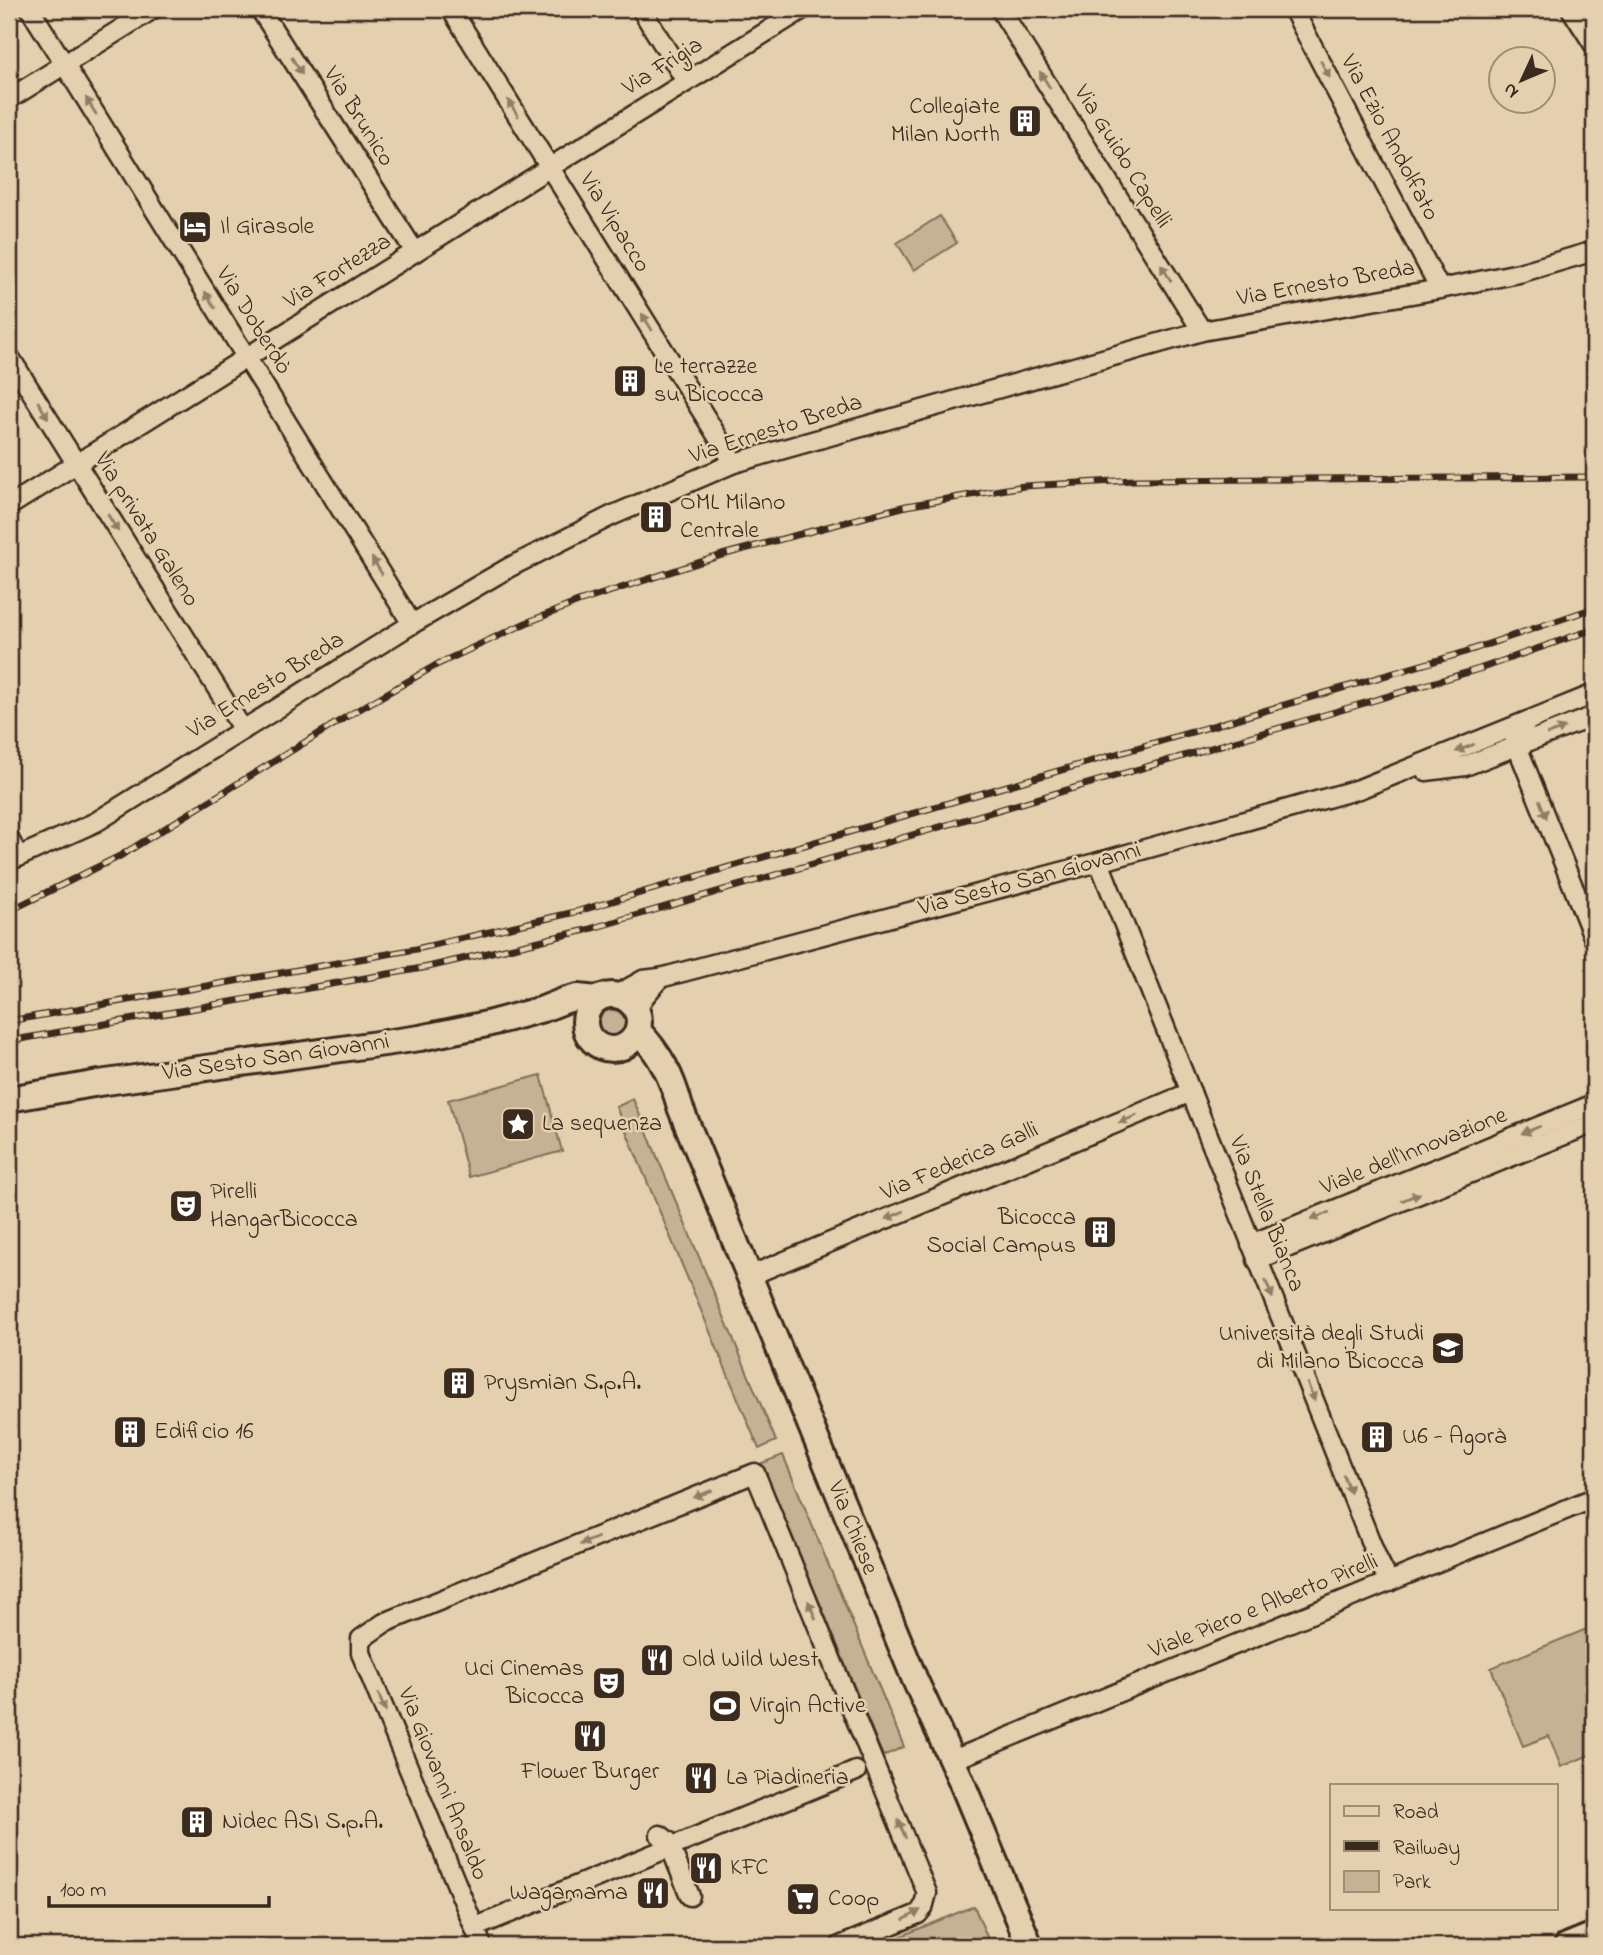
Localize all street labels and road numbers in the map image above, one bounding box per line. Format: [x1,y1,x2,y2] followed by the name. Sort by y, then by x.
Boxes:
[615,29,710,106] street label: Via Frigia
[1330,48,1448,227] street label: Via Ezio Andolfato
[313,59,403,174] street label: Via Brunico
[1063,78,1180,235] street label: Via Guido Capelli
[569,165,659,280] street label: Via Vipacco
[277,225,399,319] street label: Via Fortezza
[1233,251,1418,317] street label: Via Ernesto Breda
[205,259,300,382] street label: Via Doberdò
[684,386,867,475] street label: Via Ernesto Breda
[84,445,208,614] street label: Via privata Galeno
[180,623,352,749] street label: Via Ernesto Breda
[914,833,1145,927] street label: Via Sesto San Giovanni
[159,1025,392,1091] street label: Via Sesto San Giovanni
[1314,1098,1513,1206] street label: Viale dell'Innovazione
[875,1113,1044,1211] street label: Via Federica Galli
[1218,1130,1313,1297] street label: Via Stella Bianca
[817,1475,887,1580] street label: Via Chiese
[1143,1545,1384,1669] street label: Viale Piero e Alberto Pirelli
[387,1681,497,1886] street label: Via Giovanni Ansaldo

